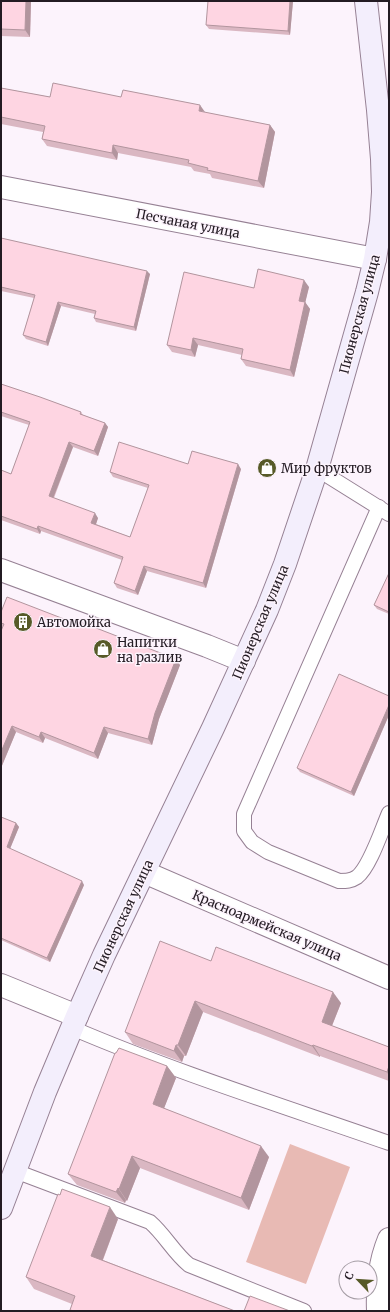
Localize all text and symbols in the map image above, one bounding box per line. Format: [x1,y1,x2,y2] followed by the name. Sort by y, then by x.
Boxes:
[135,205,241,242] street label: Песчаная улица
[335,253,384,376] street label: Пионерская улица
[256,457,278,479] shop icon: Мир фруктов
[281,460,372,477] place label: Мир фруктов
[229,562,292,682] street label: Пионерская улица
[12,611,34,633] building icon: Автомойка
[36,614,111,631] place label: Автомойка
[117,634,182,666] place label: Напитки на разлив
[92,638,114,660] shop icon: Напитки на разлив
[90,857,157,975] street label: Пионерская улица
[190,886,344,965] street label: Красноармейская улица
[338,1260,378,1300] north arrow
[341,1270,357,1282] text: С

